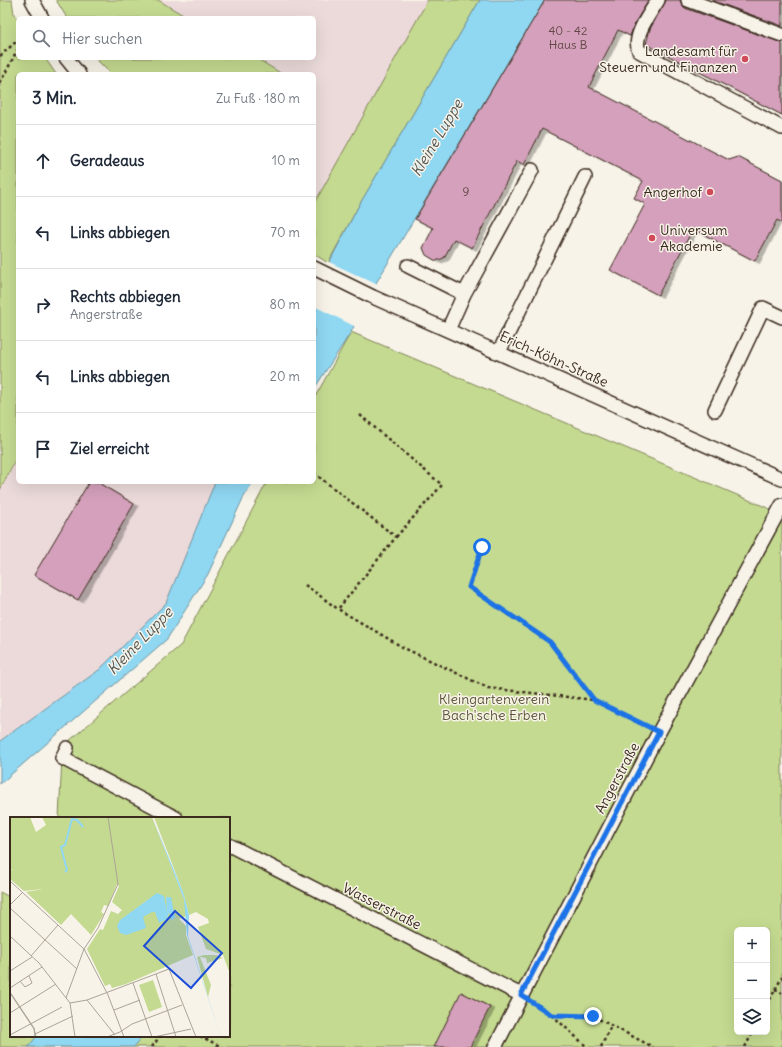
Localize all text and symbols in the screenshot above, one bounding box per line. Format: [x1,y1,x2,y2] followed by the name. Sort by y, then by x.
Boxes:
[16,16,316,60] search box
[548,23,588,52] house number: 40 - 42 Haus B
[30,27,52,49] icon: search
[62,29,142,48] text: Hier suchen
[599,42,737,76] place label: Landesamt für Steuern und Finanzen
[740,54,750,64] marker: Landesamt für Steuern und Finanzen
[32,87,77,109] text: 3 Min.
[216,90,300,107] text: Zu Fuß · 180 m
[406,95,467,180] water label: Kleine Luppe
[32,150,54,172] icon: ahead
[70,151,144,170] text: Geradeaus
[272,152,300,169] text: 10 m
[643,183,702,201] place label: Angerhof
[463,184,470,199] house number: 9
[705,187,715,197] marker: Angerhof
[660,221,728,255] place label: Universum Akademie
[32,222,54,244] icon: left
[70,223,170,242] text: Links abbiegen
[271,224,300,241] text: 70 m
[647,233,657,243] marker: Universum Akademie
[70,287,181,306] text: Rechts abbiegen
[32,294,54,316] icon: right
[269,296,300,313] text: 80 m
[70,306,142,323] text: Angerstraße
[497,327,611,391] street label: Erich-Köhn-Straße
[32,366,54,388] icon: left
[70,367,170,386] text: Links abbiegen
[270,368,300,385] text: 20 m
[32,438,54,460] icon: arrive
[70,439,149,458] text: Ziel erreicht
[473,538,491,556] route start
[103,602,177,678] water label: Kleine Luppe
[439,690,549,724] park label: Kleingartenverein Bach'sche Erben
[591,739,643,817] street label: Angerstraße
[10,817,230,1037] inset map
[340,878,424,934] street label: Wasserstraße
[734,927,770,1035] map controls
[734,927,770,963] button: +
[734,963,770,999] button: −
[734,999,770,1035] button: layers
[584,1007,602,1025] route end

